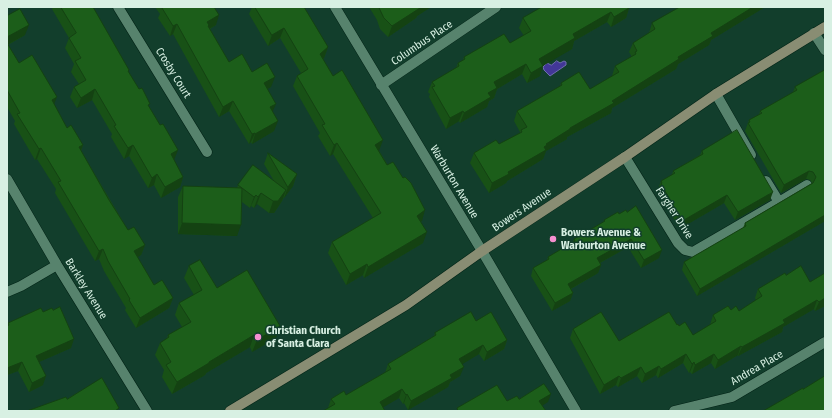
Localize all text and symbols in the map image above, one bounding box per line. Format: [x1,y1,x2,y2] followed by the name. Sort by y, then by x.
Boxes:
[389,18,455,68] street label: Columbus Place
[152,45,194,101] street label: Crosby Court
[427,143,481,221] street label: Warburton Avenue
[490,185,554,235] street label: Bowers Avenue
[652,185,696,241] street label: Fargher Drive
[561,226,646,252] place label: Bowers Avenue & Warburton Avenue
[548,234,558,244] marker: Bowers Avenue & Warburton Avenue
[62,256,110,322] street label: Barkley Avenue
[266,324,341,350] place label: Christian Church of Santa Clara
[253,332,263,342] marker: Christian Church of Santa Clara
[729,348,785,388] street label: Andrea Place

